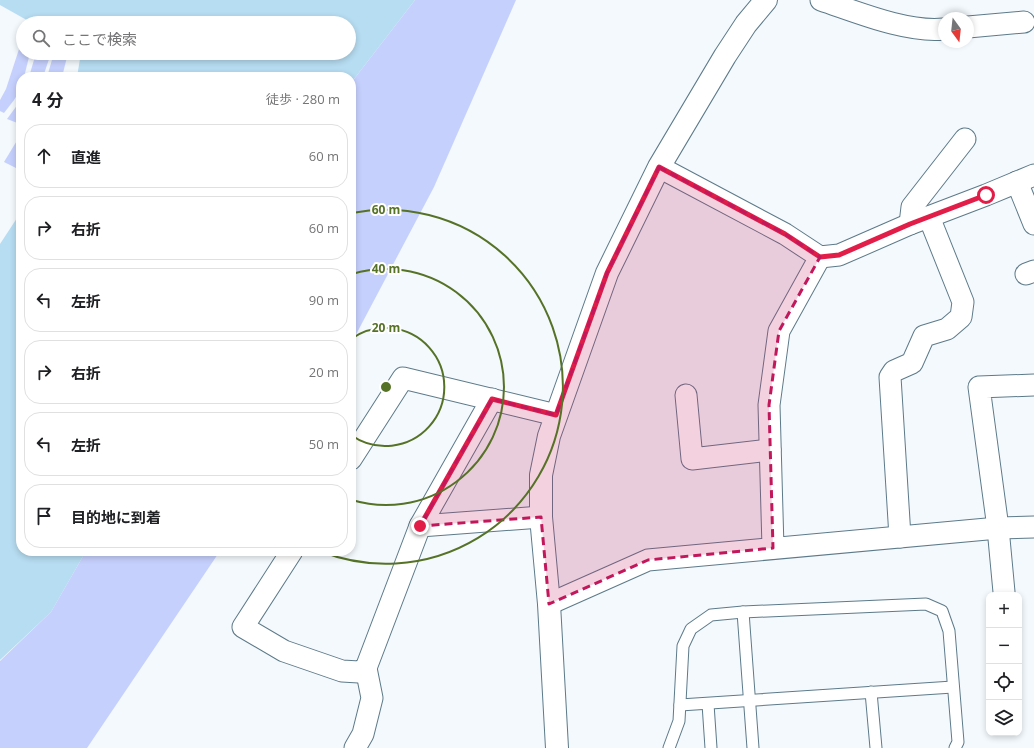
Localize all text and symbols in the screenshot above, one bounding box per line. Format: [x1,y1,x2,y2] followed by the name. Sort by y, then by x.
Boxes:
[938,12,974,48] north arrow
[16,16,356,60] search box
[30,27,52,49] icon: search
[62,29,137,49] text: ここで検索
[32,88,63,111] text: 4 分
[266,90,340,108] text: 徒歩 · 280 m
[33,145,55,167] icon: ahead
[71,147,101,167] text: 直進
[309,147,339,165] text: 60 m
[977,186,995,204] route start
[372,201,400,218] text: 60 m
[33,217,55,239] icon: right
[71,219,101,239] text: 右折
[309,219,339,237] text: 60 m
[372,260,400,277] text: 40 m
[33,289,55,311] icon: left
[71,291,101,311] text: 左折
[309,291,339,309] text: 90 m
[372,319,400,336] text: 20 m
[33,361,55,383] icon: right
[71,363,101,383] text: 右折
[309,363,339,381] text: 20 m
[379,380,393,394] centre of rings
[33,433,55,455] icon: left
[71,435,101,455] text: 左折
[309,435,339,453] text: 50 m
[33,505,55,527] icon: arrive
[71,507,161,527] text: 目的地に到着
[411,517,429,535] route end
[986,592,1022,736] map controls
[986,592,1022,628] button: +
[986,628,1022,664] button: −
[986,664,1022,700] button: locate
[986,700,1022,736] button: layers

